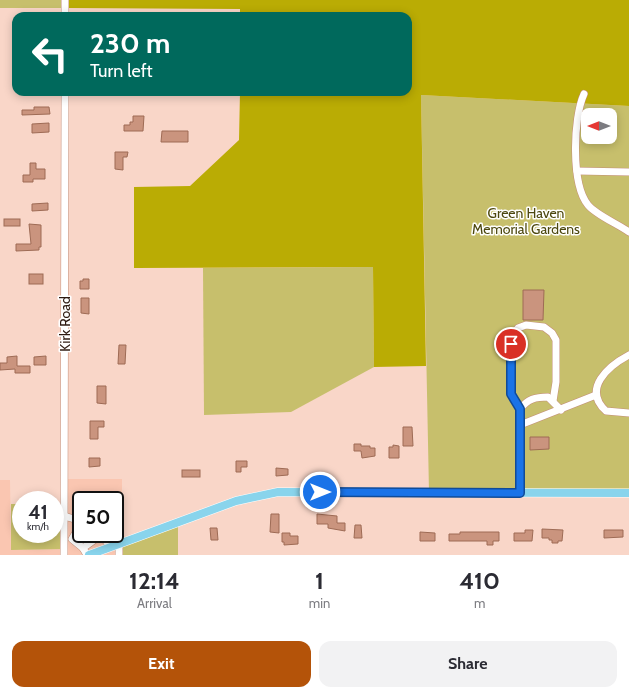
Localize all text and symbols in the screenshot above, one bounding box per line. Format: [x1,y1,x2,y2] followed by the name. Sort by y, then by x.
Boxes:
[90,26,170,60] text: 230 m
[24,28,76,80] icon: left
[90,60,153,82] text: Turn left
[581,108,617,144] north arrow
[581,108,617,144] map controls
[472,204,580,238] park label: Green Haven Memorial Gardens
[56,296,74,352] street label: Kirk Road
[494,327,528,361] pin
[500,333,522,355] icon: arrive
[299,471,341,513] position arrow
[72,491,124,543] speed limit sign: 50
[28,500,48,524] text: 41
[27,520,49,533] text: km/h
[129,566,180,595] text: 12:14
[315,566,324,595] text: 1
[459,566,500,595] text: 410
[137,595,172,611] text: Arrival
[309,595,330,611] text: min
[474,595,485,611] text: m
[12,641,311,687] button: Exit
[319,641,617,687] button: Share

